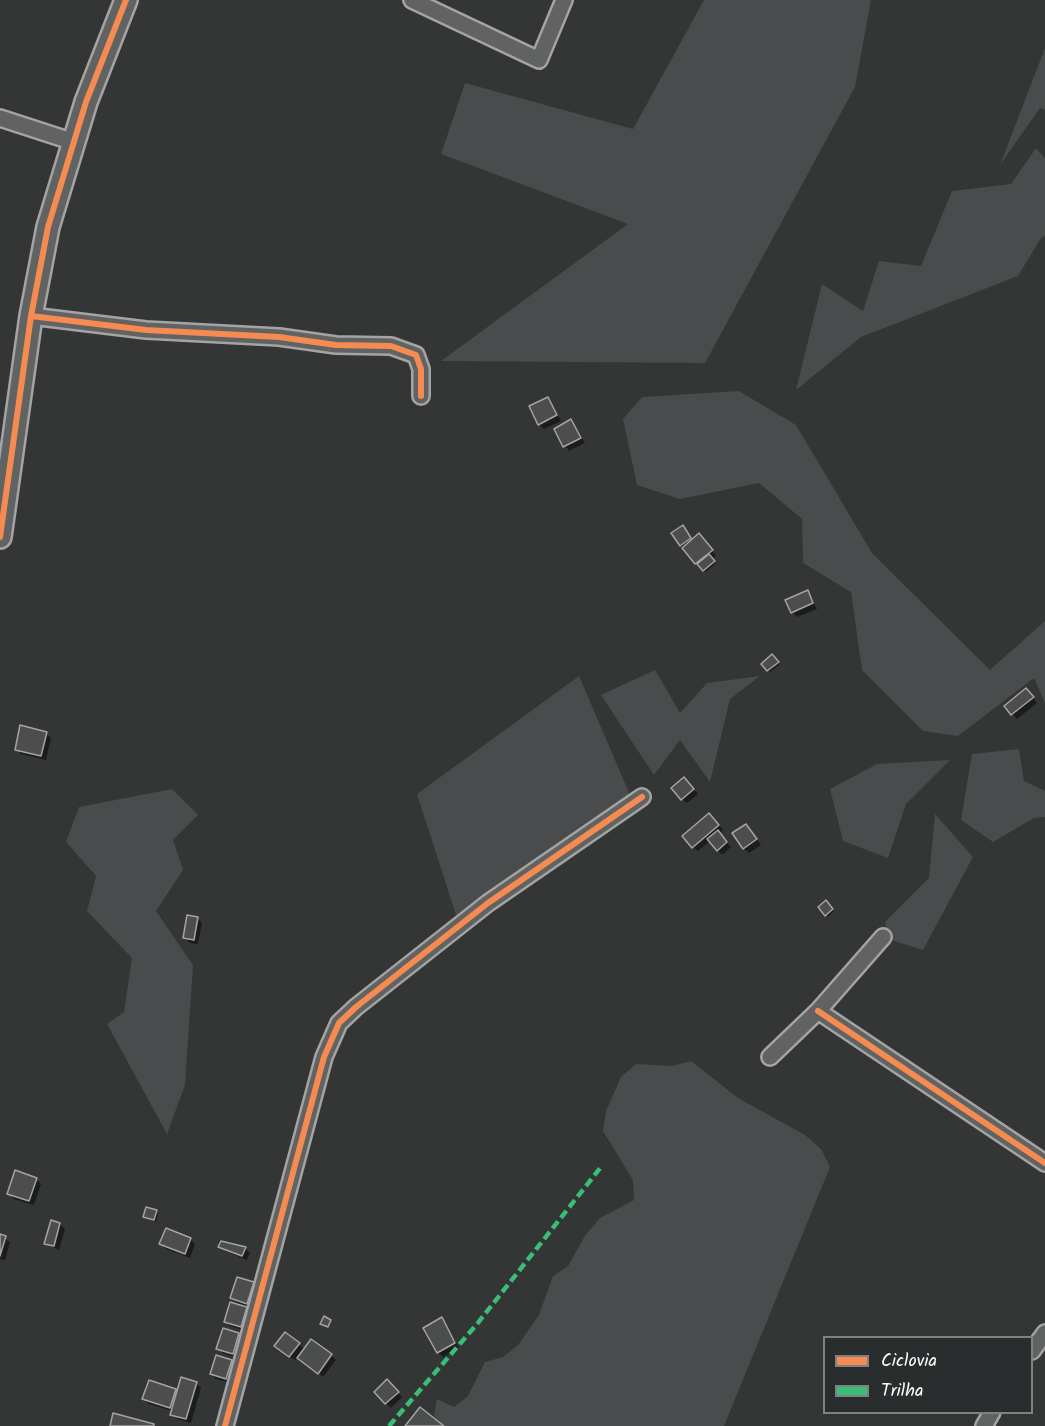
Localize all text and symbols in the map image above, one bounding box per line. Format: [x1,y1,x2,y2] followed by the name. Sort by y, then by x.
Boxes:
[823,1336,1033,1414] legend
[881,1347,937,1376] text: Ciclovia
[881,1377,923,1406] text: Trilha

